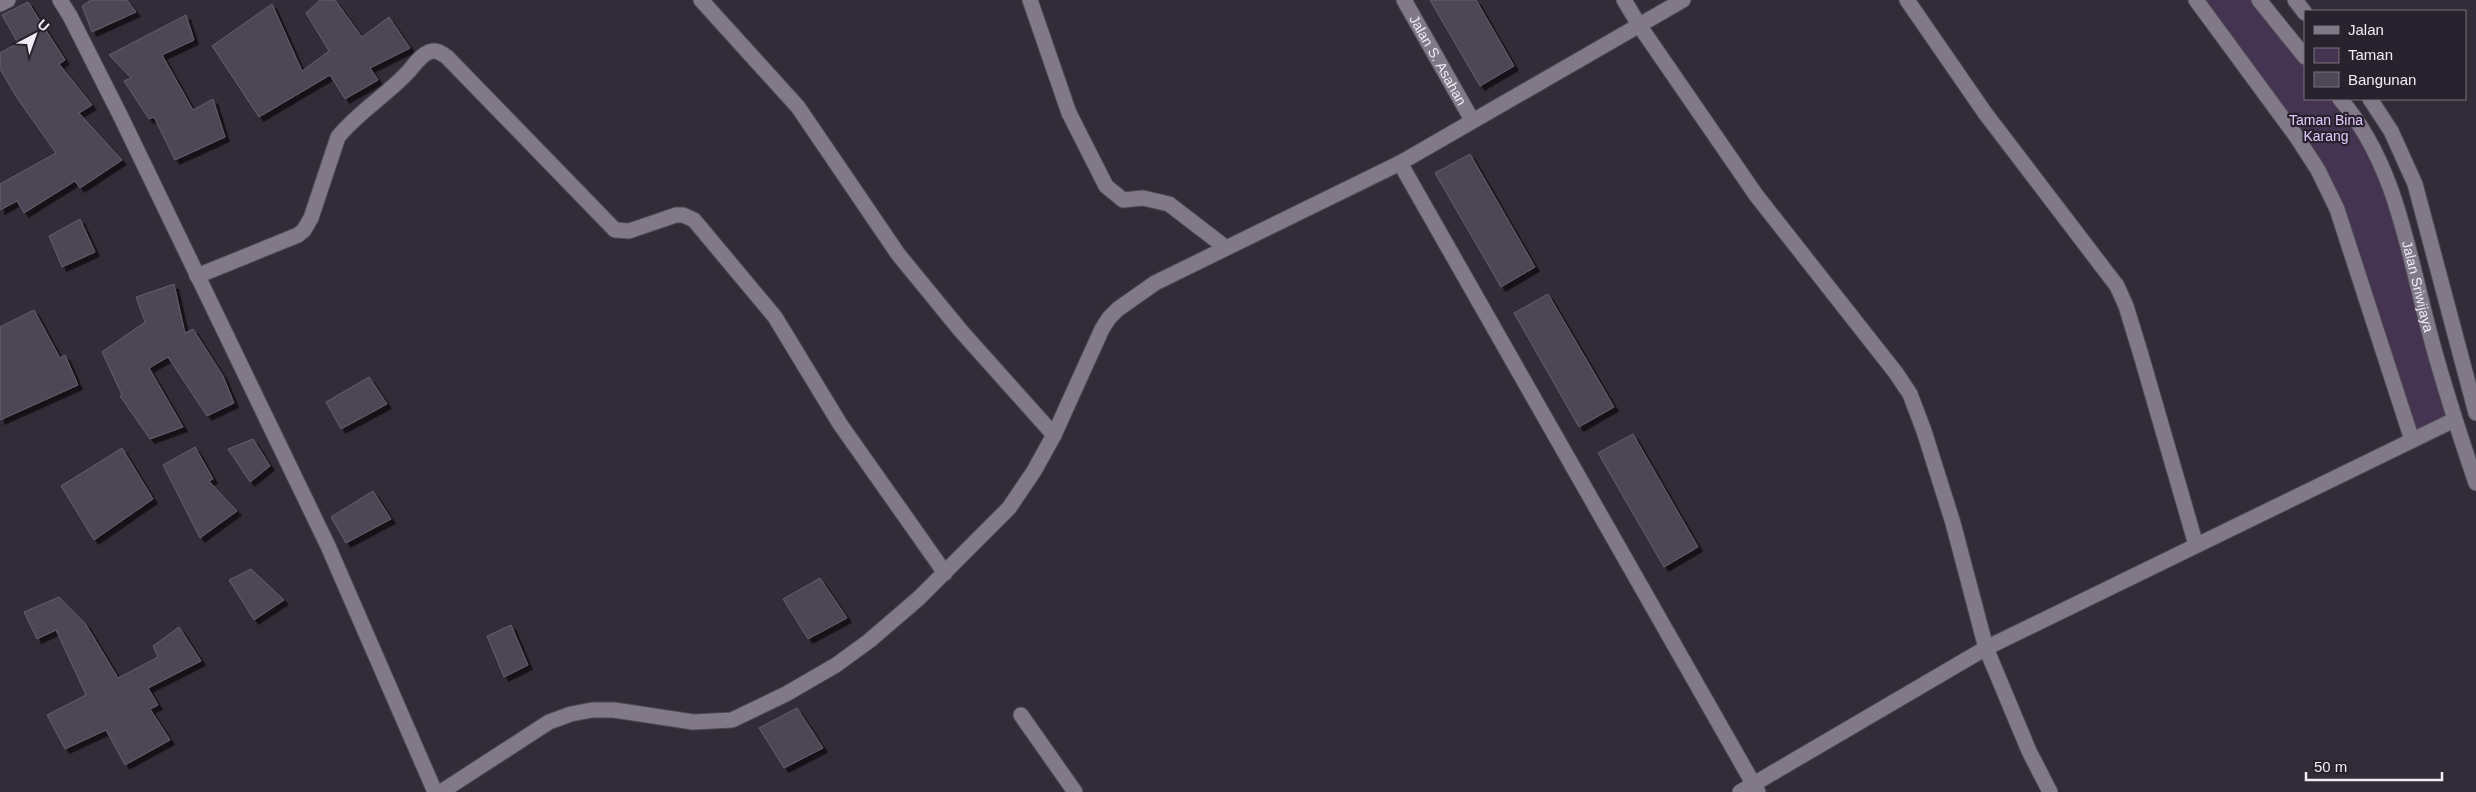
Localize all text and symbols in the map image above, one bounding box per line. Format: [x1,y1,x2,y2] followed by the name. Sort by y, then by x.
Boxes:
[10,10,60,60] north arrow
[2304,10,2466,100] legend
[1406,12,1470,108] street label: Jalan S. Asahan
[34,16,53,35] text: U
[2348,21,2384,38] text: Jalan
[2348,46,2393,63] text: Taman
[2348,71,2416,88] text: Bangunan
[2289,112,2363,144] park label: Taman Bina Karang
[2399,239,2437,334] street label: Jalan Sriwijaya
[2306,750,2442,782] scale bar
[2314,758,2347,775] text: 50 m

